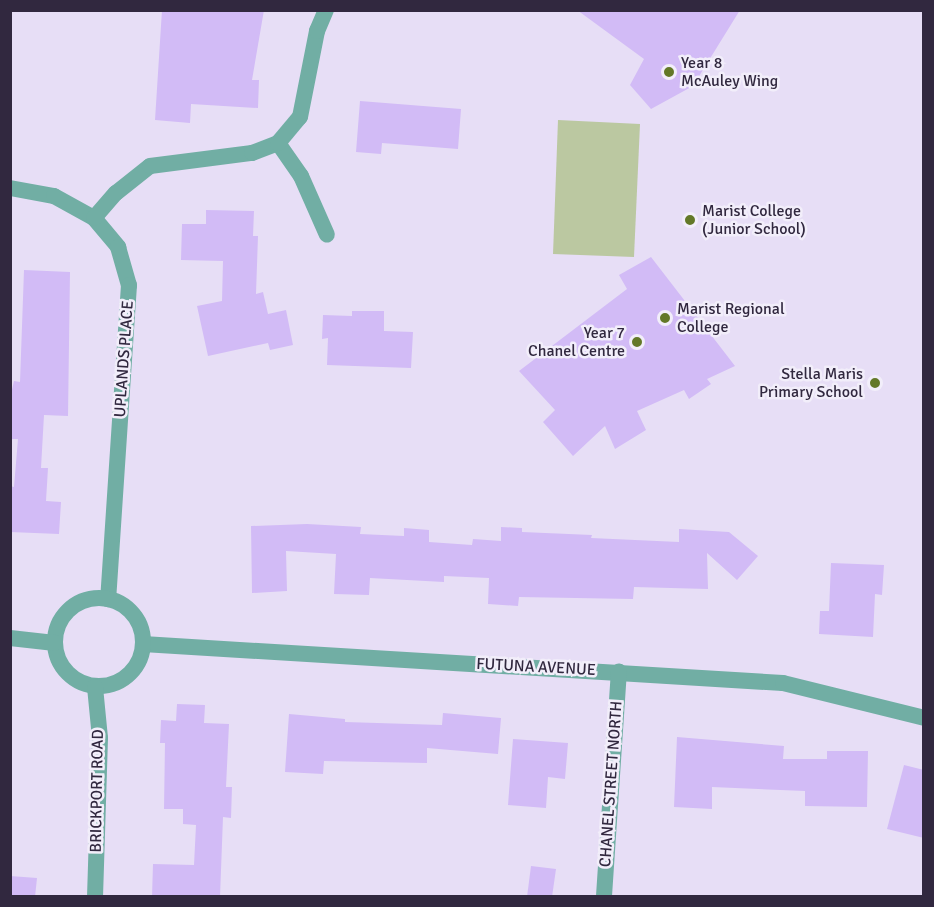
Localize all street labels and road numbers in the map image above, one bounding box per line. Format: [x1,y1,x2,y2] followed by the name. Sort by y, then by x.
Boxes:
[110,300,138,418] street label: UPLANDS PLACE
[476,654,596,680] street label: FUTUNA AVENUE
[596,700,626,868] street label: CHANEL STREET NORTH
[86,729,108,853] street label: BRICKPORT ROAD

